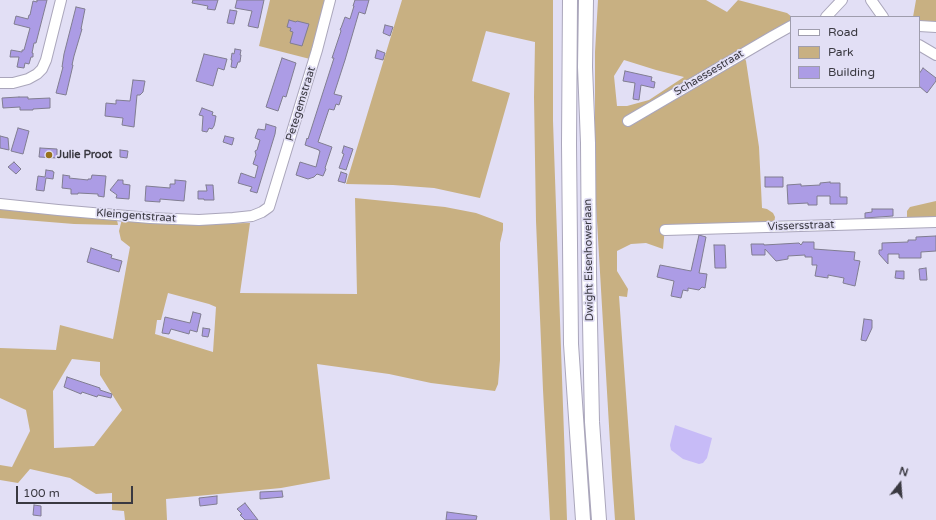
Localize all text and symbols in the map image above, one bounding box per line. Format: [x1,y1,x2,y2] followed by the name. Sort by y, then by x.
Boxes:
[790,16,920,88] legend
[828,25,858,39] text: Road
[828,45,854,59] text: Park
[672,47,746,99] street label: Schaessestraat
[283,65,319,143] street label: Petegemstraat
[828,65,875,79] text: Building
[57,148,112,162] place label: Julie Proot
[44,150,54,160] marker: Julie Proot
[581,199,597,321] street label: Dwight Eisenhowerlaan
[96,207,176,225] street label: Kleingentstraat
[767,218,835,234] street label: Vissersstraat
[880,464,920,504] north arrow
[898,465,910,480] text: N
[18,478,135,504] scale bar
[23,486,60,500] text: 100 m

